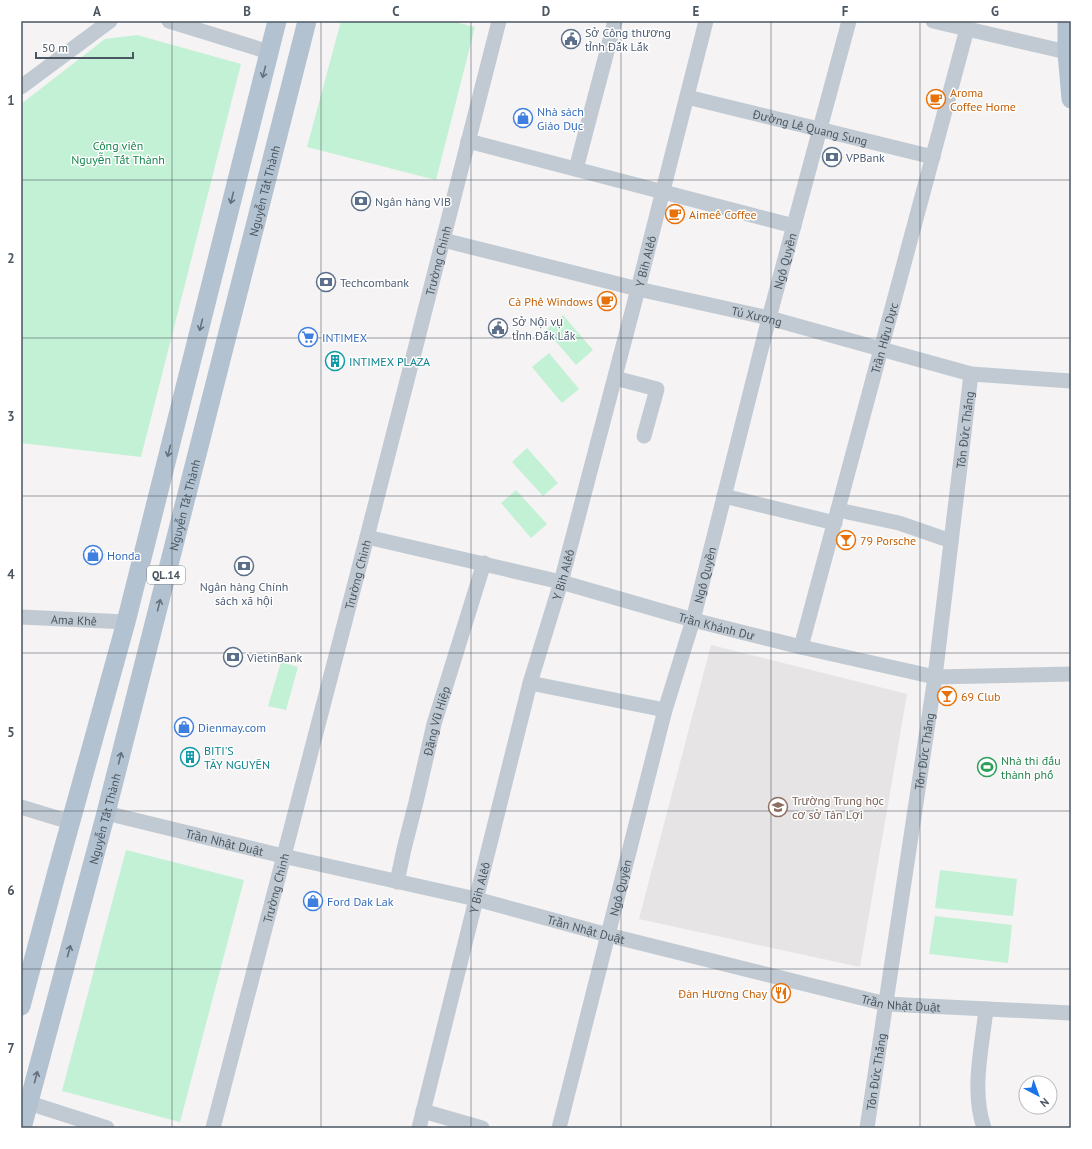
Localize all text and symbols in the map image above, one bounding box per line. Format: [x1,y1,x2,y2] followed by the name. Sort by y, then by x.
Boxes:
[93,3,101,20] text: A
[243,3,251,20] text: B
[392,3,400,20] text: C
[542,3,550,20] text: D
[693,3,700,20] text: E
[842,3,849,20] text: F
[991,3,999,20] text: G
[585,25,671,54] place label: Sở Công thương tỉnh Đắk Lắk
[560,28,582,50] public building icon: Sở Công thương tỉnh Đắk Lắk
[36,34,133,60] scale bar
[42,40,68,55] text: 50 m
[259,66,267,79] one-way arrow
[950,85,1016,114] place label: Aroma Coffee Home
[925,88,947,110] cafe icon: Aroma Coffee Home
[7,92,15,109] text: 1
[537,104,584,133] place label: Nhà sách Giáo Dục
[750,106,869,148] street label: Đường Lê Quang Sung
[512,107,534,129] shop icon: Nhà sách Giáo Dục
[71,138,165,167] park label: Công viên Nguyễn Tất Thành
[245,143,283,238] street label: Nguyễn Tất Thành
[821,146,843,168] bank icon: VPBank
[845,150,885,165] place label: VPBank
[350,190,372,212] bank icon: Ngân hàng VIB
[228,192,236,205] one-way arrow
[375,194,451,209] place label: Ngân hàng VIB
[664,203,686,225] cafe icon: Aimeê Coffee
[689,207,757,222] place label: Aimeê Coffee
[422,224,454,297] street label: Trường Chinh
[770,231,799,291] street label: Ngô Quyền
[631,234,659,288] street label: Y Bih Alêô
[7,250,15,267] text: 2
[315,271,337,293] bank icon: Techcombank
[340,275,409,290] place label: Techcombank
[596,290,618,312] cafe icon: Cà Phê Windows
[508,294,593,309] place label: Cà Phê Windows
[867,300,901,375] street label: Trần Hữu Dực
[730,302,784,329] street label: Tú Xương
[512,314,576,343] place label: Sở Nội vụ tỉnh Đắk Lắk
[487,317,509,339] public building icon: Sở Nội vụ tỉnh Đắk Lắk
[196,318,204,331] one-way arrow
[297,326,319,348] supermarket icon: INTIMEX
[322,330,368,345] place label: INTIMEX
[324,350,346,372] building icon: INTIMEX PLAZA
[349,354,430,369] place label: INTIMEX PLAZA
[952,390,976,469] street label: Tôn Đức Thắng
[7,408,15,425] text: 3
[165,444,173,457] one-way arrow
[165,458,203,552] street label: Nguyễn Tất Thành
[835,529,857,551] bar icon: 79 Porsche
[860,533,916,548] place label: 79 Porsche
[341,538,374,611] street label: Trường Chinh
[82,544,104,566] shop icon: Honda
[690,545,719,605] street label: Ngô Quyền
[548,547,577,602] street label: Y Bih Alêô
[107,548,141,563] place label: Honda
[233,555,255,577] bank icon: Ngân hàng Chính sách xã hội
[7,566,15,583] text: 4
[147,566,185,584] road number: QL.14
[200,579,288,608] place label: Ngân hàng Chính sách xã hội
[155,598,163,611] one-way arrow
[677,609,756,643] street label: Trần Khánh Dư
[51,611,97,628] street label: Ama Khê
[222,646,244,668] bank icon: VietinBank
[246,650,303,665] place label: VietinBank
[419,684,453,758] street label: Đặng Vũ Hiệp
[936,685,958,707] bar icon: 69 Club
[961,689,1001,704] place label: 69 Club
[911,712,937,791] street label: Tôn Đức Thắng
[173,716,195,738] shop icon: Dienmay.com
[198,720,266,735] place label: Dienmay.com
[7,724,15,741] text: 5
[204,743,270,772] place label: BITI'S TÂY NGUYÊN
[179,746,201,768] building icon: BITI'S TÂY NGUYÊN
[116,752,124,765] one-way arrow
[1001,753,1061,782] place label: Nhà thi đấu thành phố
[976,756,998,778] sports icon: Nhà thi đấu thành phố
[85,772,123,866] street label: Nguyễn Tất Thành
[792,793,885,822] place label: Trường Trung học cơ sở Tân Lợi
[767,796,789,818] school or university icon: Trường Trung học cơ sở Tân Lợi
[184,825,265,858] street label: Trần Nhật Duật
[259,852,292,924] street label: Trường Chinh
[606,858,634,917] street label: Ngô Quyền
[465,860,493,915] street label: Y Bih Alêô
[7,882,15,899] text: 6
[302,890,324,912] shop icon: Ford Dak Lak
[327,894,394,909] place label: Ford Dak Lak
[546,911,626,946] street label: Trần Nhật Duật
[66,945,73,958] one-way arrow
[770,982,792,1004] restaurant icon: Đàn Hương Chay
[677,986,767,1001] place label: Đàn Hương Chay
[860,991,941,1014] street label: Trần Nhật Duật
[862,1032,889,1111] street label: Tôn Đức Thắng
[7,1040,15,1057] text: 7
[32,1071,40,1084] one-way arrow
[1018,1075,1058,1115] north arrow
[1037,1095,1052,1110] text: N

